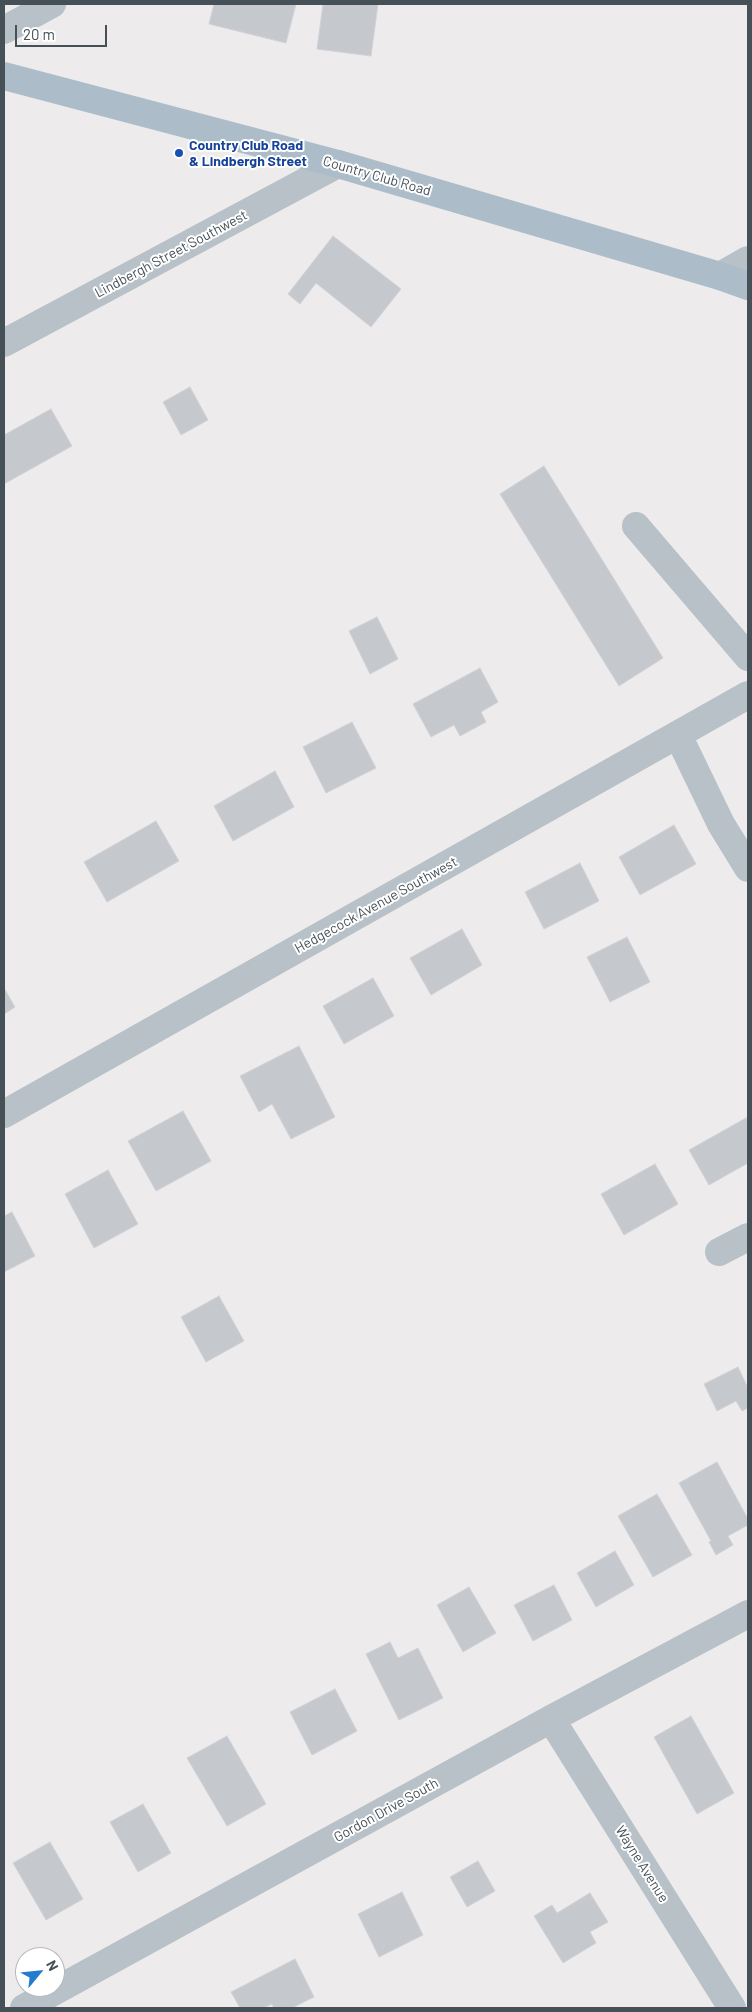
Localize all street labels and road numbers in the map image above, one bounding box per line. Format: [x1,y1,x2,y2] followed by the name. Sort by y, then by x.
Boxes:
[321,153,433,199] street label: Country Club Road
[92,207,250,301] street label: Lindbergh Street Southwest
[292,853,460,957] street label: Hedgecock Avenue Southwest
[331,1774,441,1846] street label: Gordon Drive South
[612,1823,672,1905] street label: Wayne Avenue

